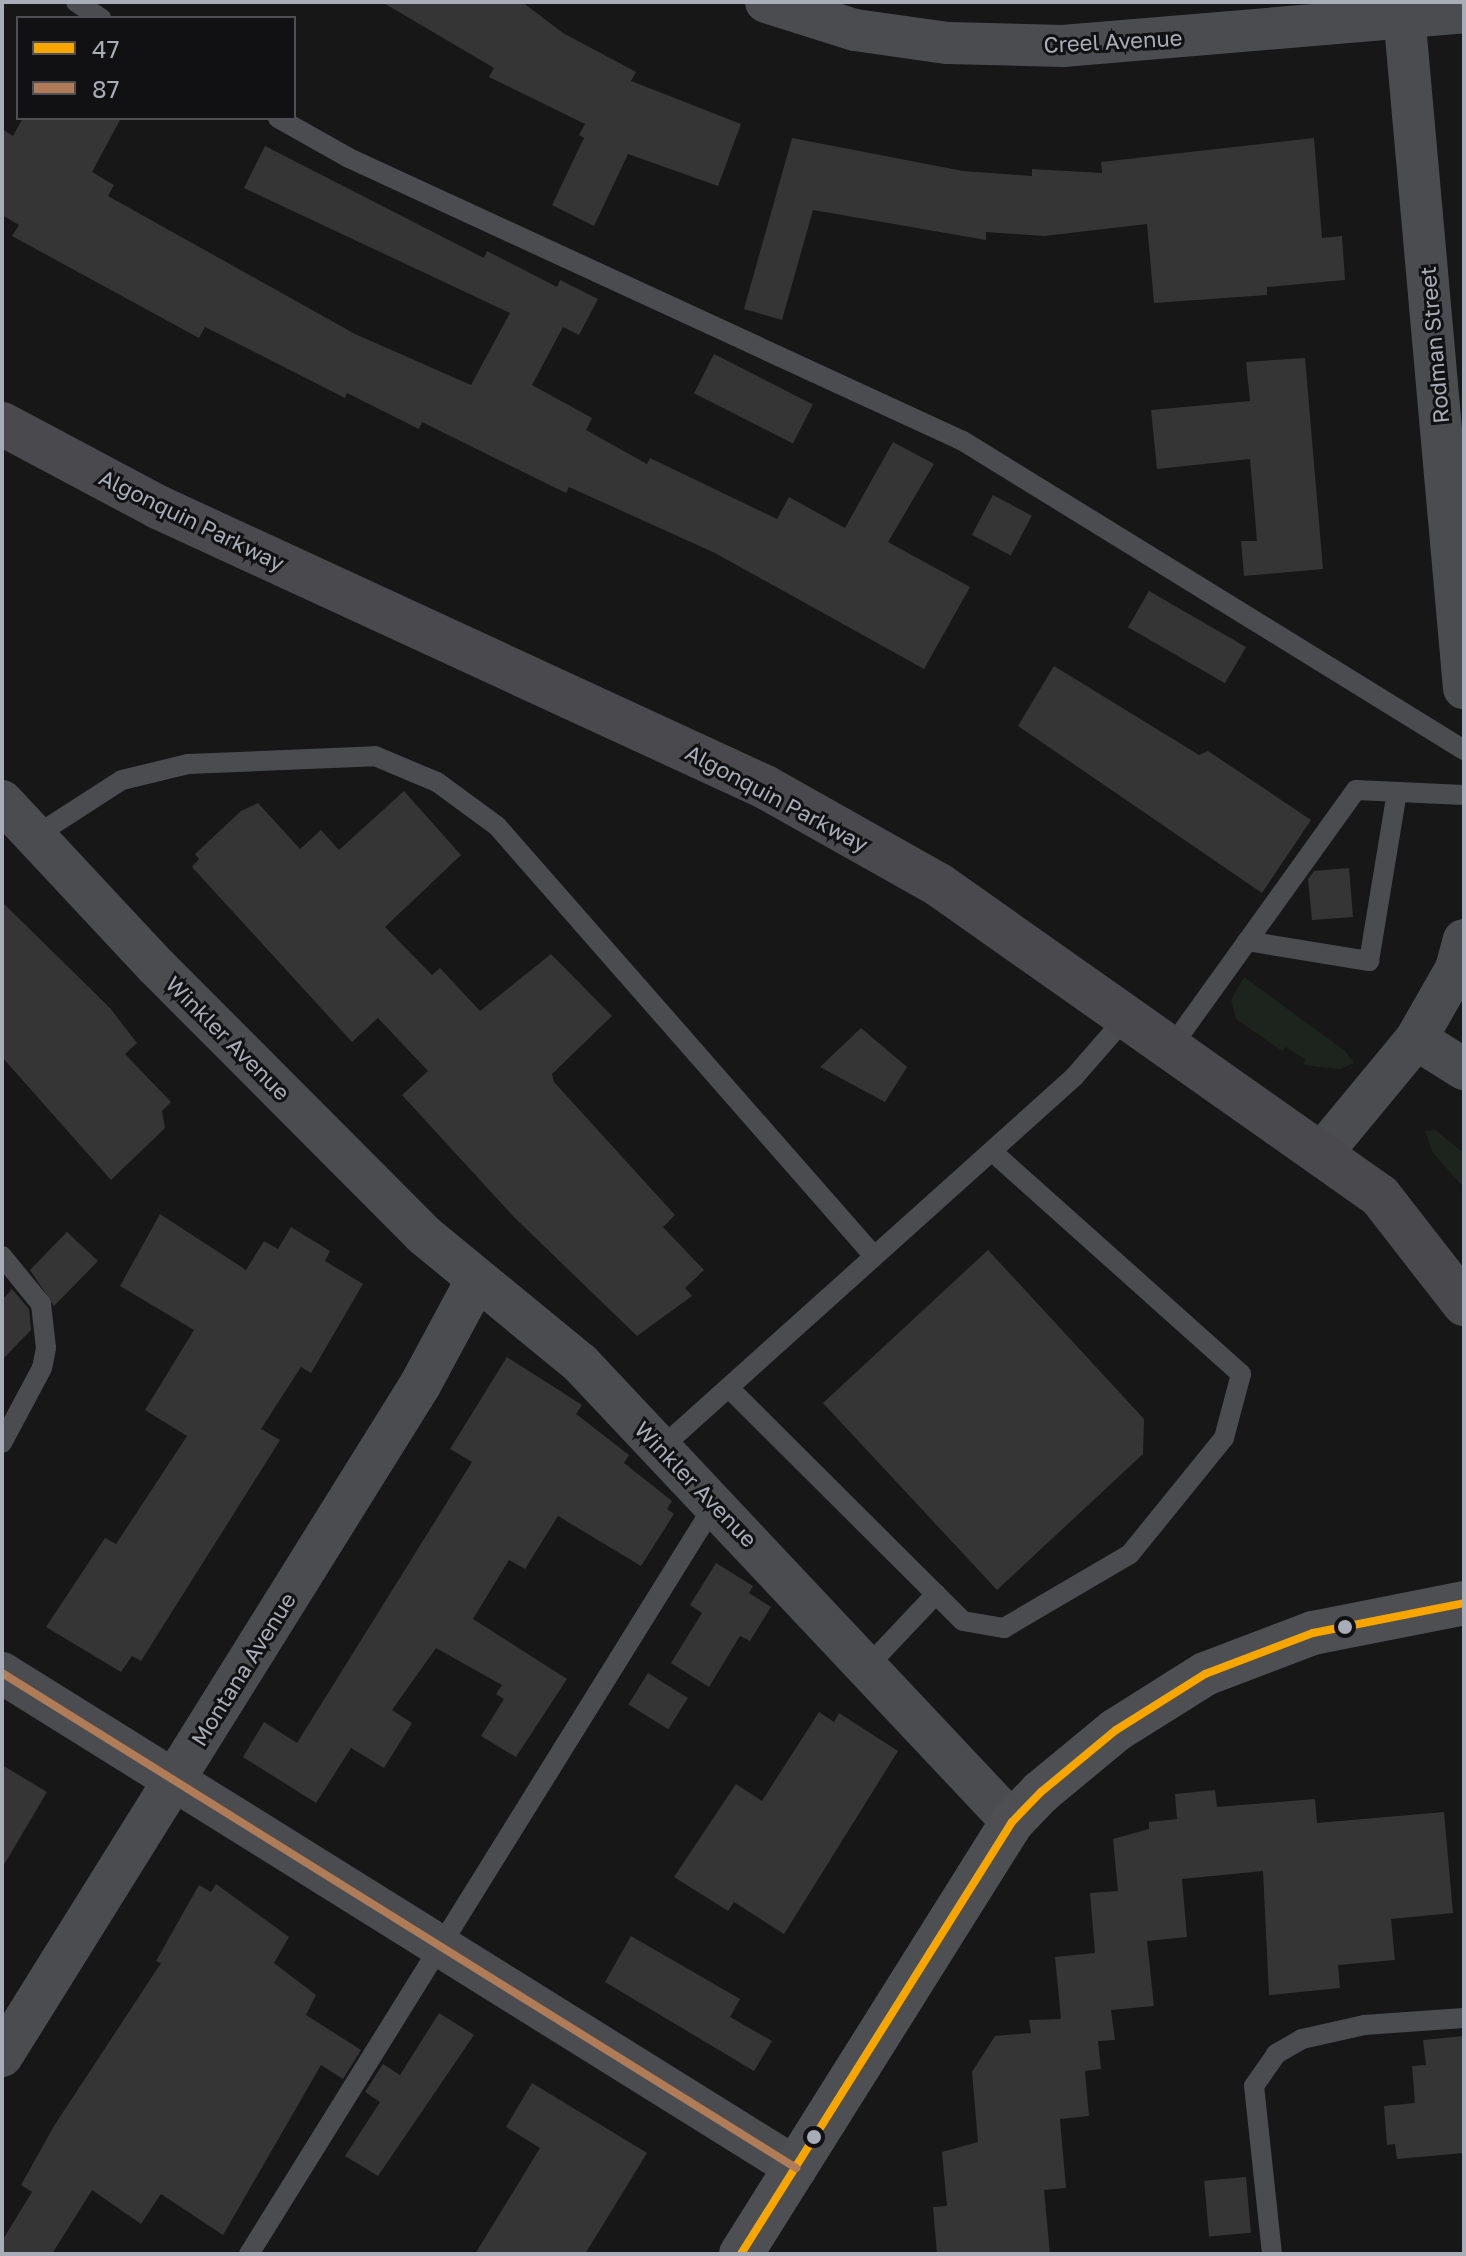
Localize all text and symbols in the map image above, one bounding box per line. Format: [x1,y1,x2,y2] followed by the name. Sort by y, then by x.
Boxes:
[16,16,296,120] legend
[1043,24,1183,58] street label: Creel Avenue
[92,34,119,63] text: 47
[92,74,119,103] text: 87
[1414,265,1454,425] street label: Rodman Street
[95,464,289,576] street label: Algonquin Parkway
[681,739,873,857] street label: Algonquin Parkway
[161,971,295,1105] street label: Winkler Avenue
[629,1416,763,1552] street label: Winkler Avenue
[185,1587,301,1751] street label: Montana Avenue
[1337,1619,1353,1635] unlabelled marker
[806,2129,822,2145] unlabelled marker

